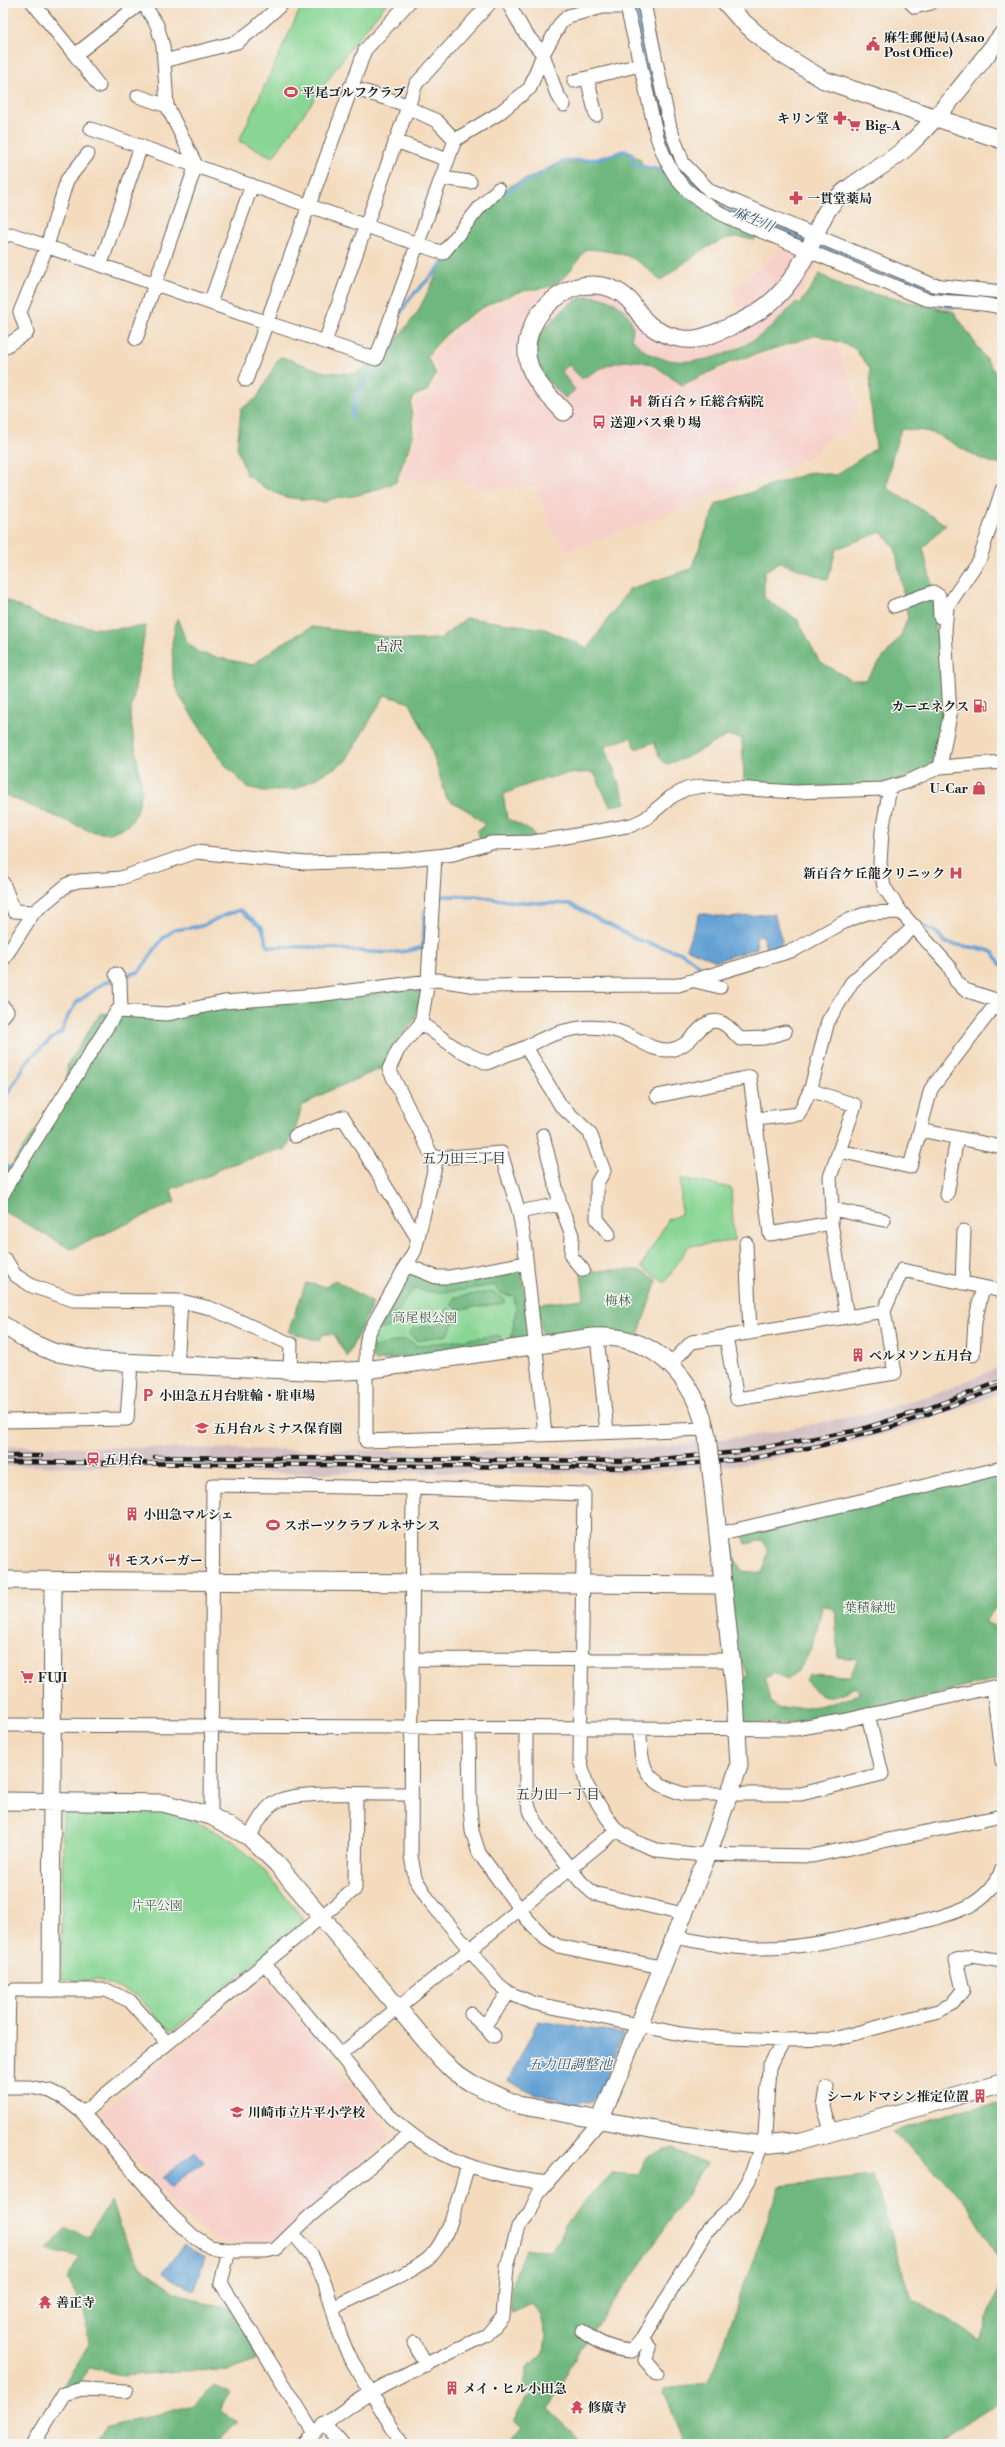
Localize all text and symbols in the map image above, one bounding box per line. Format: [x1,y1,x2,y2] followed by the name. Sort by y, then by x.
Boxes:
[884,30,985,61] place label: 麻生郵便局 (Asao Post Office)
[865,36,881,52] public building icon: 麻生郵便局 (Asao Post Office)
[283,84,299,100] sports icon: 平尾ゴルフクラブ
[302,85,406,101] place label: 平尾ゴルフクラブ
[832,110,848,126] pharmacy icon: キリン堂
[777,111,829,127] place label: キリン堂
[846,117,862,133] supermarket icon: Big-A
[865,118,901,134] place label: Big-A
[788,190,804,206] pharmacy icon: 一貫堂薬局
[807,191,872,207] place label: 一貫堂薬局
[731,203,778,237] water label: 麻生川
[628,393,644,409] hospital icon: 新百合ヶ丘総合病院
[647,394,764,410] place label: 新百合ヶ丘総合病院
[591,414,607,430] bus stop icon: 送迎バス乗り場
[610,415,701,431] place label: 送迎バス乗り場
[375,638,403,656] district label: 古沢
[972,698,988,714] fuel station icon: カーエネクス
[891,699,969,715] place label: カーエネクス
[971,780,987,796] shop icon: U-Car
[930,781,968,797] place label: U-Car
[948,865,964,881] hospital icon: 新百合ケ丘龍クリニック
[803,866,945,882] place label: 新百合ケ丘龍クリニック
[422,1150,506,1168] district label: 五力田三丁目
[605,1293,631,1309] park label: 梅林
[392,1310,458,1326] park label: 高尾根公園
[850,1347,866,1363] building icon: ベルメソン五月台
[869,1348,972,1364] place label: ベルメソン五月台
[140,1387,156,1403] parking icon: 小田急五月台駐輪・駐車場
[159,1388,315,1404] place label: 小田急五月台駐輪・駐車場
[194,1420,210,1436] school or university icon: 五月台ルミナス保育園
[213,1421,342,1437] place label: 五月台ルミナス保育園
[85,1451,101,1467] station icon: 五月台
[104,1452,143,1468] place label: 五月台
[124,1506,140,1522] building icon: 小田急マルシェ
[143,1507,233,1523] place label: 小田急マルシェ
[265,1517,281,1533] sports icon: スポーツクラブ ルネサンス
[284,1518,440,1534] place label: スポーツクラブ ルネサンス
[106,1552,122,1568] restaurant icon: モスバーガー
[125,1553,203,1569] place label: モスバーガー
[844,1600,896,1616] park label: 葉積緑地
[19,1669,35,1685] supermarket icon: FUJI
[38,1670,67,1686] place label: FUJI
[516,1786,600,1804] district label: 五力田一丁目
[131,1898,183,1914] park label: 片平公園
[528,2056,614,2074] water label: 五力田調整池
[972,2088,988,2104] building icon: シールドマシン推定位置
[827,2089,969,2105] place label: シールドマシン推定位置
[229,2104,245,2120] school or university icon: 川崎市立片平小学校
[248,2105,366,2121] place label: 川崎市立片平小学校
[37,2294,53,2310] temple icon: 善正寺
[56,2295,95,2311] place label: 善正寺
[444,2380,460,2396] building icon: メイ・ヒル小田急
[463,2381,567,2397] place label: メイ・ヒル小田急
[569,2399,585,2415] temple icon: 修廣寺
[588,2400,627,2416] place label: 修廣寺

